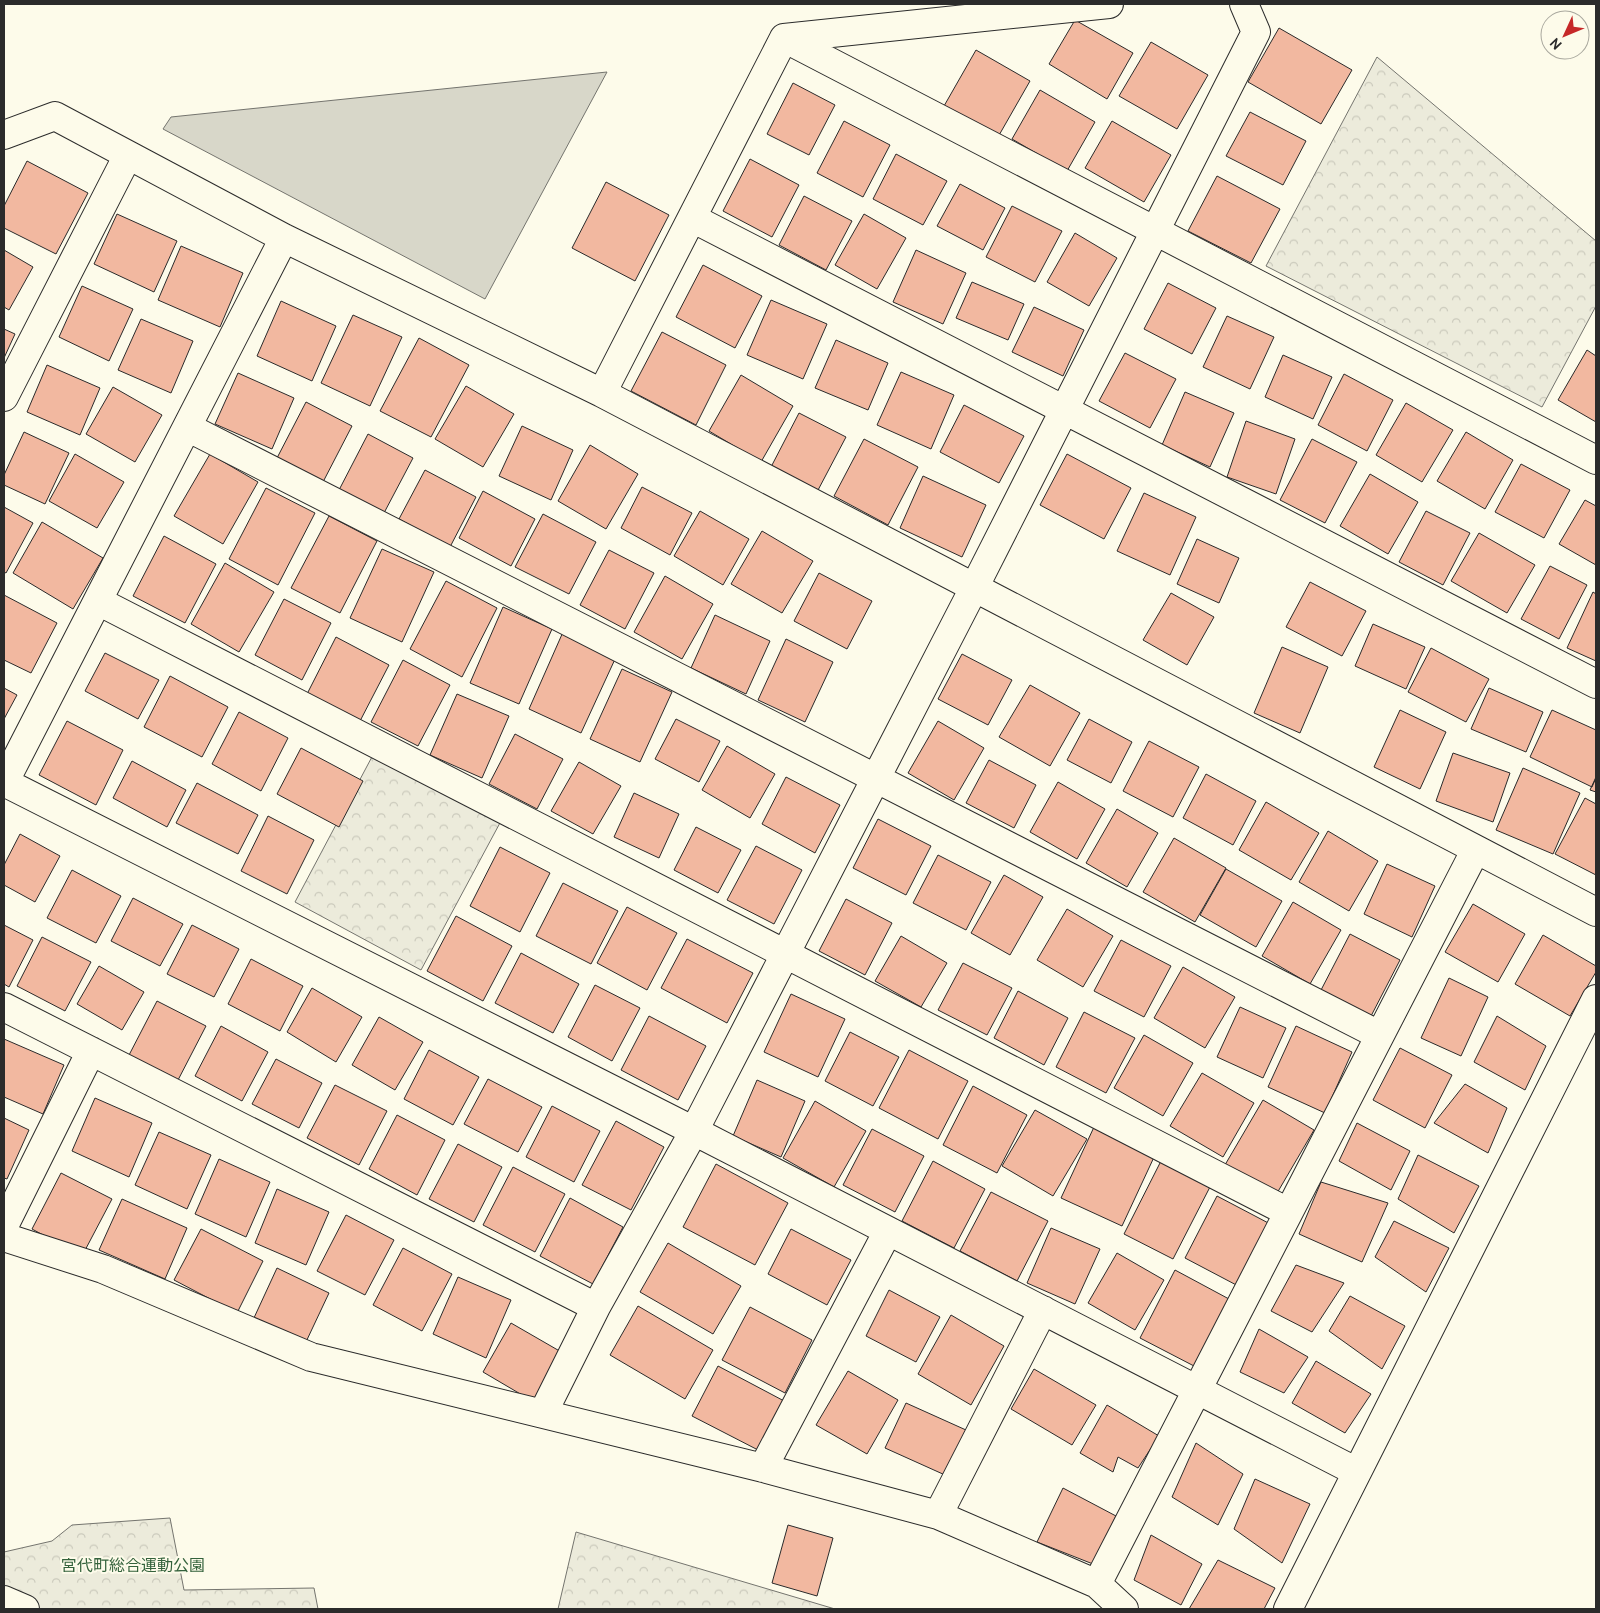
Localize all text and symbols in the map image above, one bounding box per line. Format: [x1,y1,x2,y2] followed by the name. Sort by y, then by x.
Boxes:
[1540,10,1590,60] north arrow
[1546,34,1566,54] text: N
[61,1556,205,1575] park label: 宮代町総合運動公園

